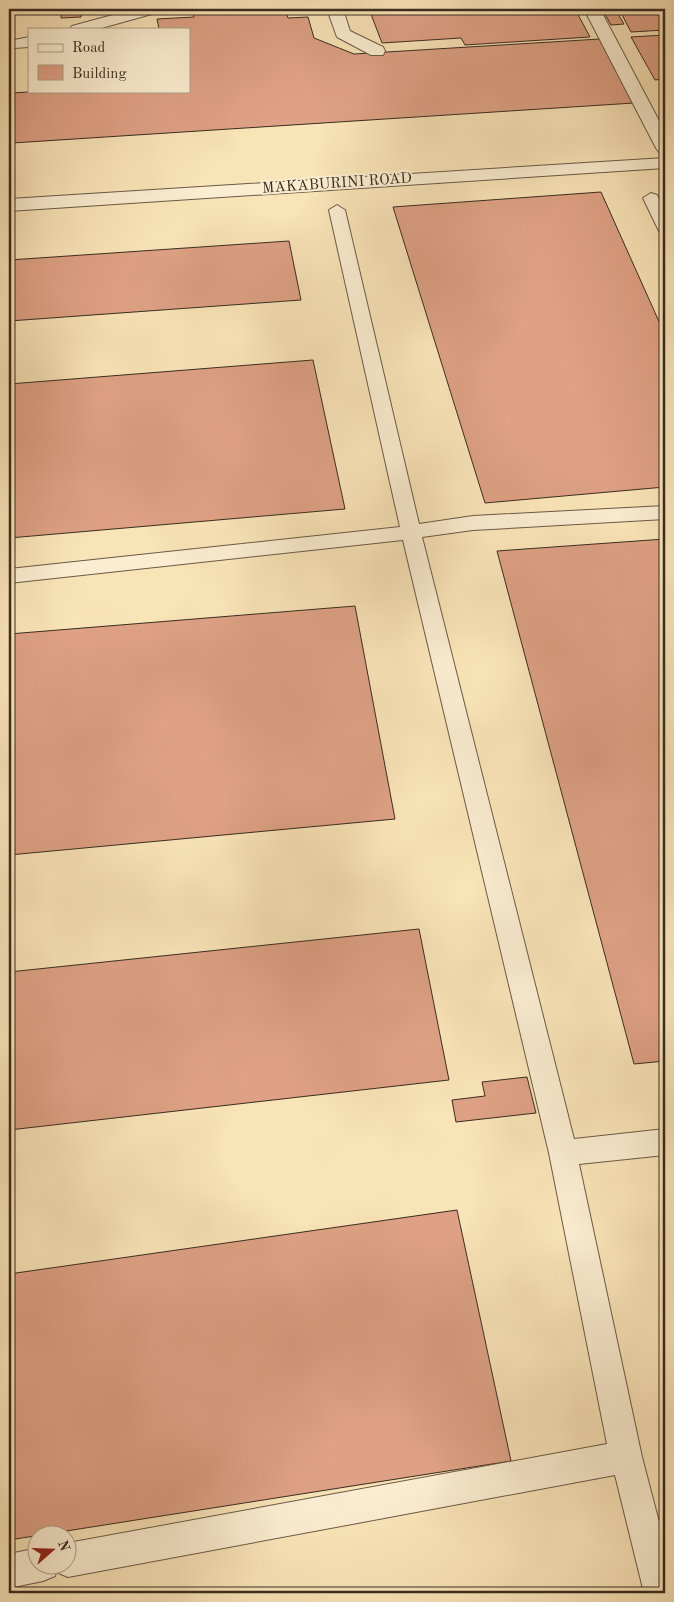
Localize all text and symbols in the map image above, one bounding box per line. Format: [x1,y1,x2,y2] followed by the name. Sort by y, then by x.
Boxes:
[28,28,190,92] legend
[72,41,106,56] text: Road
[72,67,127,82] text: Building
[261,171,413,197] street label: MAKABURINI ROAD
[28,1524,78,1574] north arrow
[55,1538,72,1554] text: N

